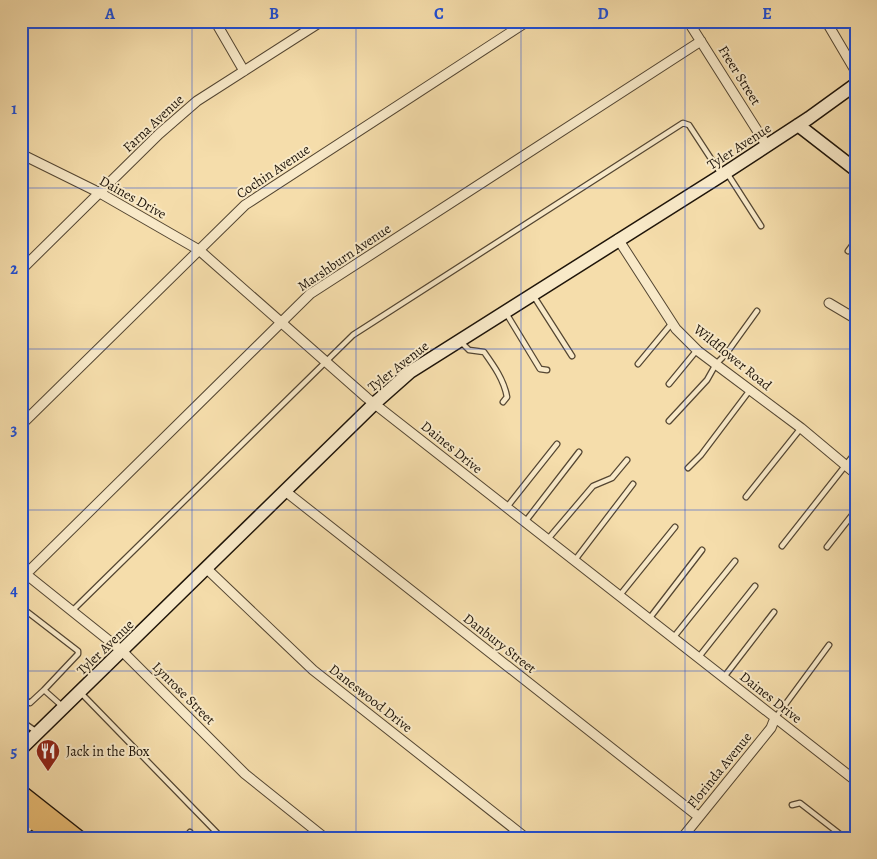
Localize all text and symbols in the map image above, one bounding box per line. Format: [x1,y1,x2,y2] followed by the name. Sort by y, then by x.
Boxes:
[104,3,116,25] text: A
[269,3,279,25] text: B
[434,3,444,25] text: C
[597,3,609,25] text: D
[762,3,772,25] text: E
[714,42,766,109] street label: Freer Street
[119,90,188,157] street label: Farna Avenue
[11,98,17,120] text: 1
[704,119,775,174] street label: Tyler Avenue
[233,140,314,203] street label: Cochin Avenue
[96,171,170,224] street label: Daines Drive
[294,219,395,296] street label: Marshburn Avenue
[10,258,18,280] text: 2
[689,319,776,395] street label: Wildflower Road
[364,337,433,396] street label: Tyler Avenue
[417,417,486,478] street label: Daines Drive
[11,419,18,441] text: 3
[10,580,18,602] text: 4
[459,609,540,678] street label: Danbury Street
[73,615,138,679] street label: Tyler Avenue
[148,658,220,729] street label: Lynrose Street
[325,660,416,737] street label: Daneswood Drive
[736,667,806,728] street label: Daines Drive
[683,728,756,812] street label: Florinda Avenue
[35,738,61,772] restaurant icon: Jack in the Box
[11,741,18,763] text: 5
[66,742,150,761] place label: Jack in the Box

